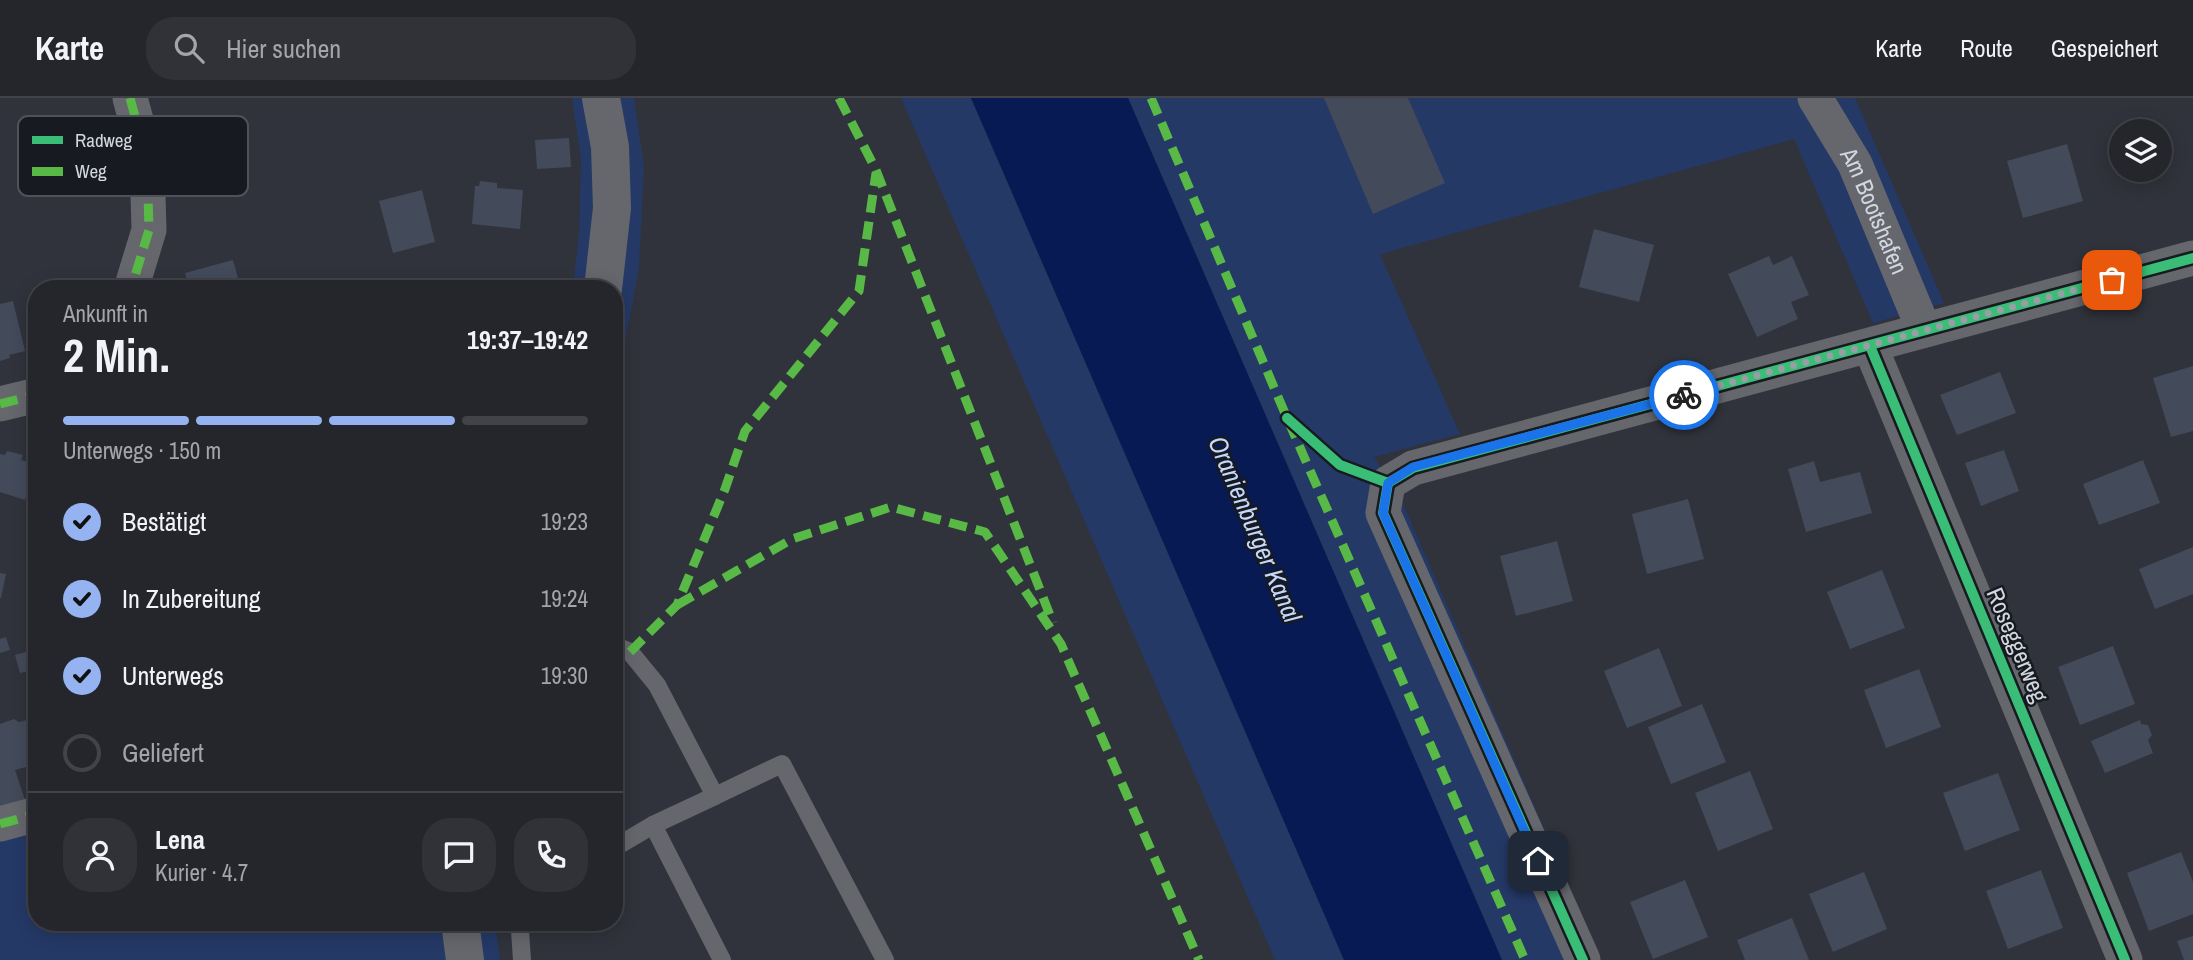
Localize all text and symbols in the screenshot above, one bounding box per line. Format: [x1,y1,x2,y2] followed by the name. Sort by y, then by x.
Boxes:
[146,17,636,80] search box
[35,26,104,70] text: Karte
[170,29,208,67] icon: search
[226,31,341,66] text: Hier suchen
[1875,32,1922,64] text: Karte
[1960,32,2013,64] text: Route
[2051,32,2158,64] text: Gespeichert
[18,116,248,196] legend
[2109,119,2172,182] map controls
[2109,119,2172,182] button: layers
[75,127,132,153] text: Radweg
[1833,140,1916,279] street label: Am Bootshafen
[75,158,107,184] text: Weg
[2082,250,2142,310] pin
[2093,261,2131,299] icon: bag
[63,298,148,329] text: Ankunft in
[467,322,588,357] text: 19:37–19:42
[63,324,170,386] text: 2 Min.
[1649,360,1719,430] courier
[1665,376,1703,414] icon: bike
[1200,430,1311,628] water label: Oranienburger Kanal
[63,435,221,466] text: Unterwegs · 150 m
[63,503,101,541] icon: check
[122,504,206,539] text: Bestätigt
[541,506,588,537] text: 19:23
[63,580,101,618] icon: check
[122,581,261,616] text: In Zubereitung
[1979,582,2056,707] street label: Roseggerweg
[541,583,588,614] text: 19:24
[63,657,101,695] icon: check
[122,658,224,693] text: Unterwegs
[541,660,588,691] text: 19:30
[122,735,204,770] text: Geliefert
[63,818,137,892] button: person
[422,818,496,892] button: chat
[514,818,588,892] button: phone
[155,822,205,857] text: Lena
[1508,831,1568,891] pin
[1519,842,1557,880] icon: home
[155,857,248,888] text: Kurier · 4.7

